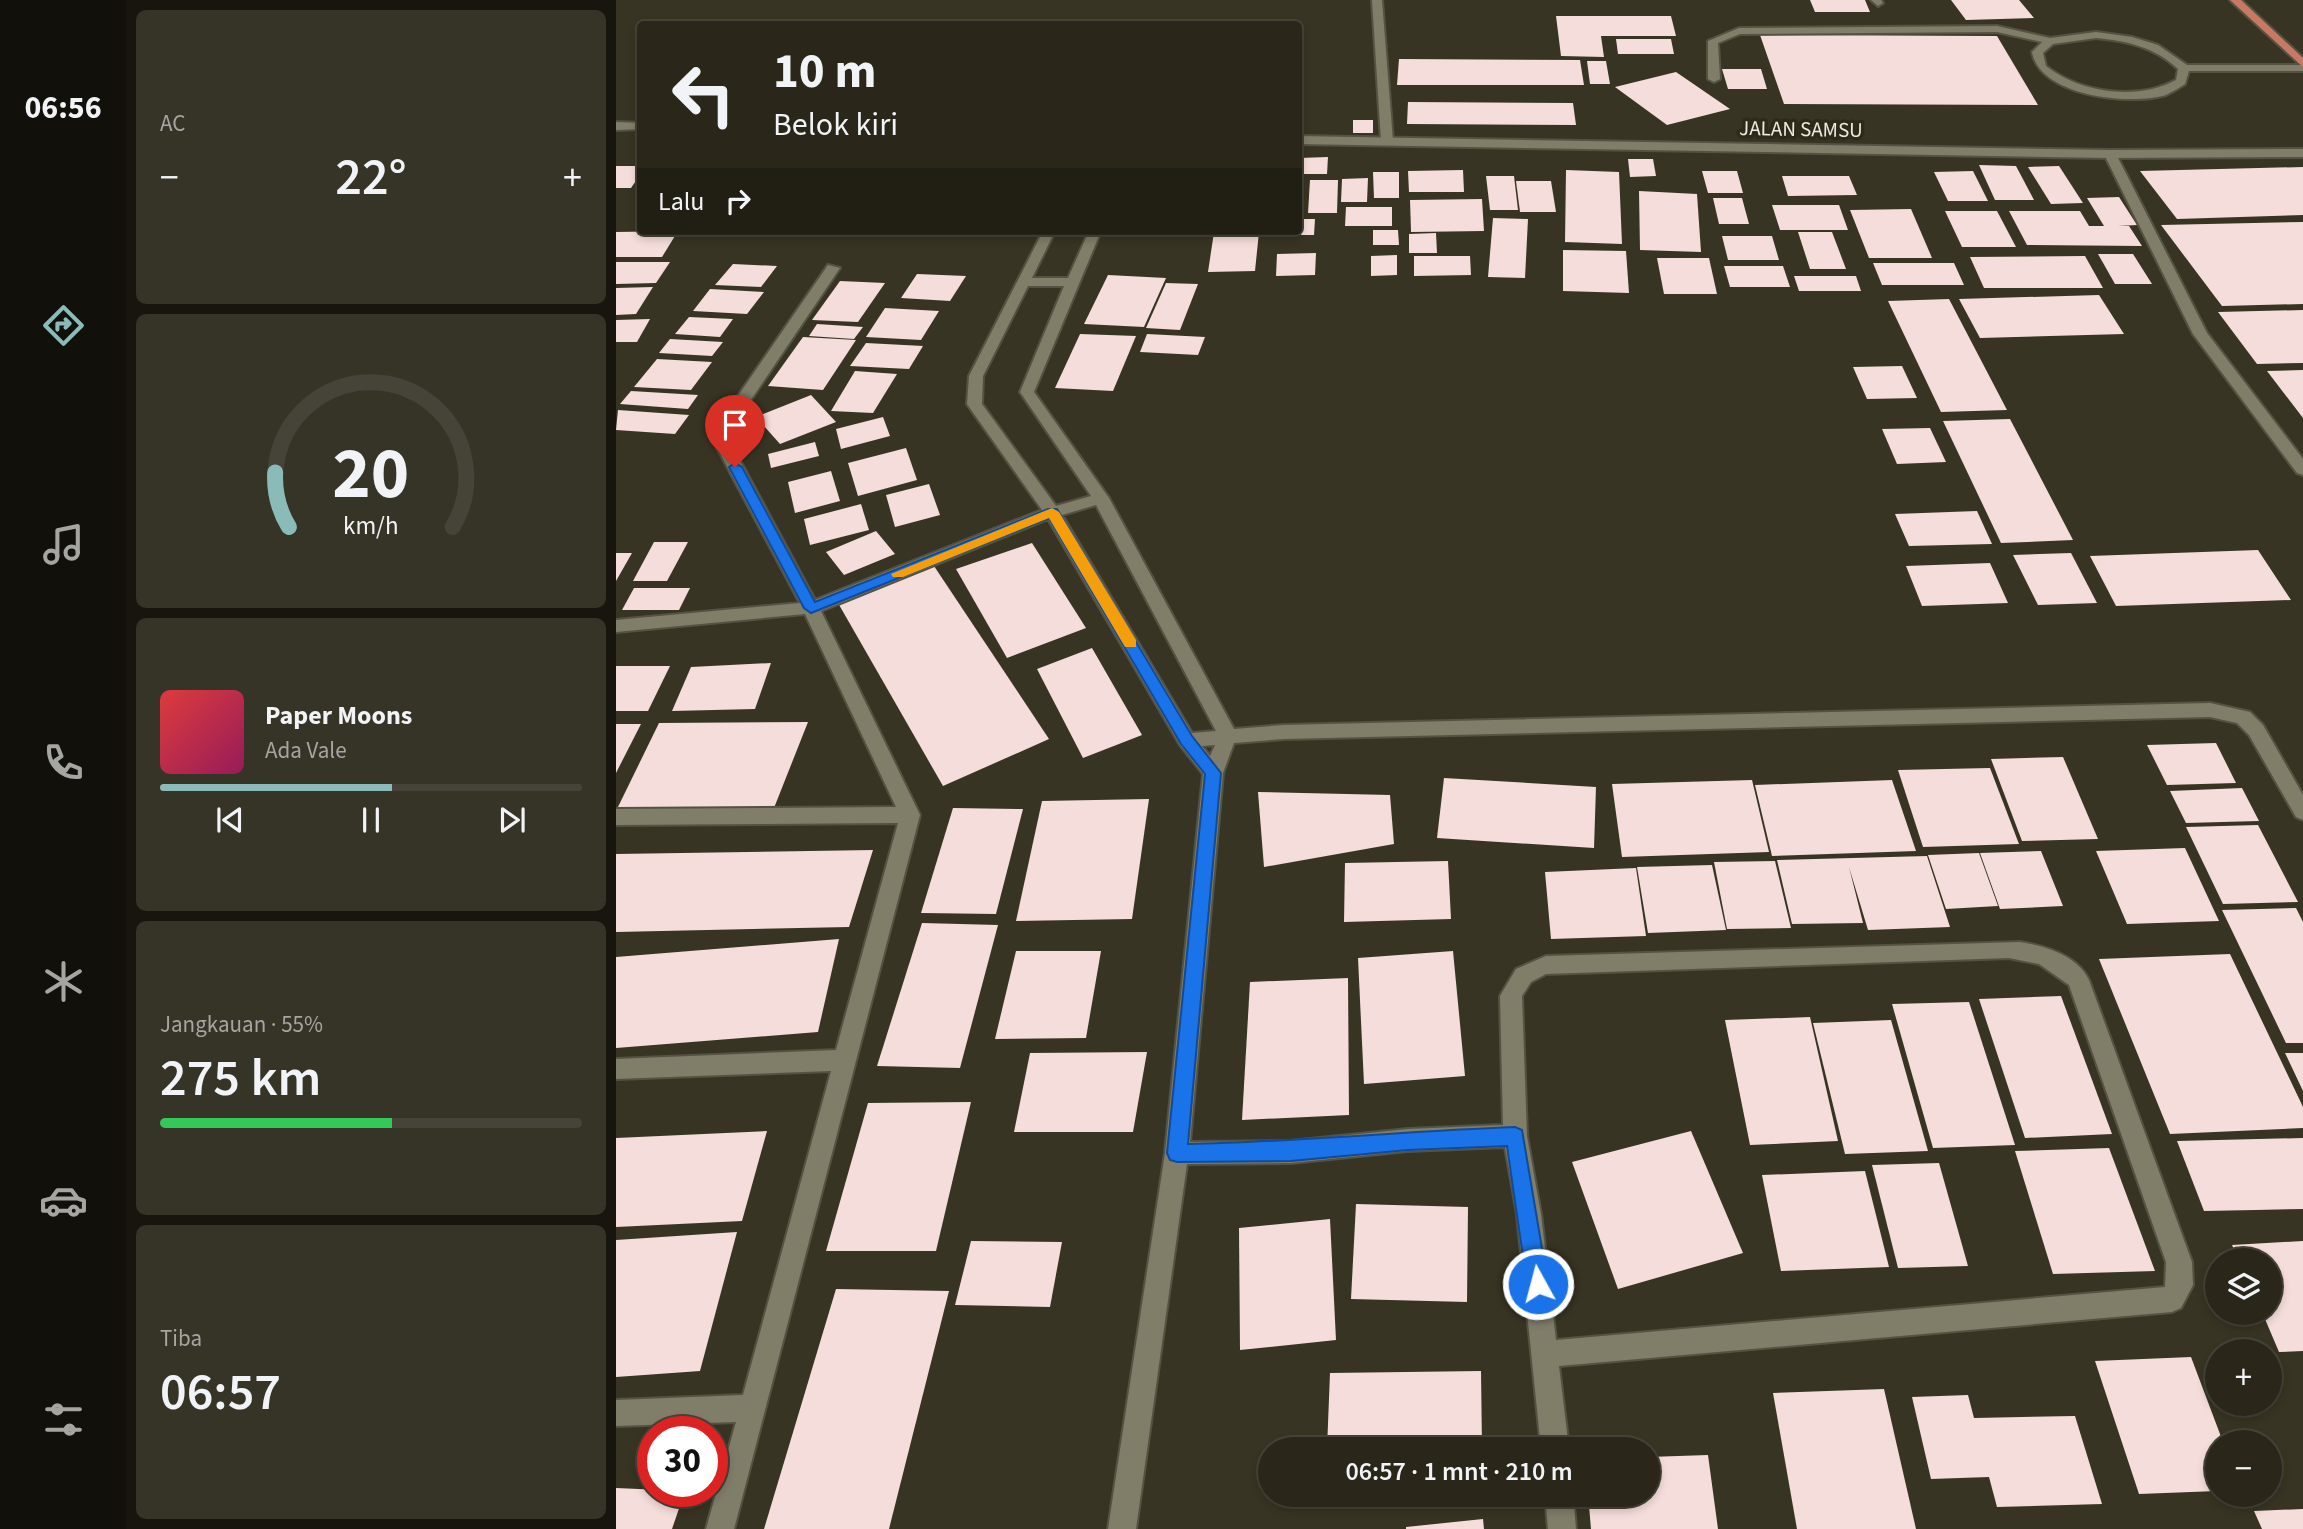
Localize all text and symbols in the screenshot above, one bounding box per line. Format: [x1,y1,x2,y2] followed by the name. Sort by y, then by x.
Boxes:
[773,37,877,107] text: 10 m
[658,49,749,140] icon: left
[24,85,102,131] text: 06:56
[773,102,898,148] text: Belok kiri
[160,107,185,140] text: AC
[1739,113,1863,145] street label: JALAN SAMSU
[335,141,407,215] text: 22°
[160,151,179,205] text: −
[563,151,582,205] text: +
[719,182,757,220] icon: right
[658,183,705,220] text: Lalu
[39,301,88,350] icon: directions
[705,395,765,467] pin
[716,406,754,444] icon: arrive
[333,422,409,526] text: 20
[343,507,399,543] text: km/h
[39,520,88,569] icon: music
[265,697,412,734] text: Paper Moons
[265,734,347,767] text: Ada Vale
[39,738,88,787] icon: phone
[211,801,249,839] icon: previous
[352,801,390,839] icon: pause
[493,801,531,839] icon: next
[39,957,88,1006] icon: climate
[160,1008,323,1041] text: Jangkauan · 55%
[160,1042,321,1116] text: 275 km
[39,1176,88,1225] icon: car
[1501,1247,1575,1321] position arrow
[2205,1248,2282,1507] map controls
[2205,1248,2282,1325] button: layers
[160,1322,202,1355] text: Tiba
[2205,1339,2282,1416] button: +
[160,1356,281,1430] text: 06:57
[39,1395,88,1444] icon: filters
[637,1416,728,1507] speed limit sign: 30
[2205,1430,2282,1507] button: −
[1345,1453,1573,1490] text: 06:57 · 1 mnt · 210 m

